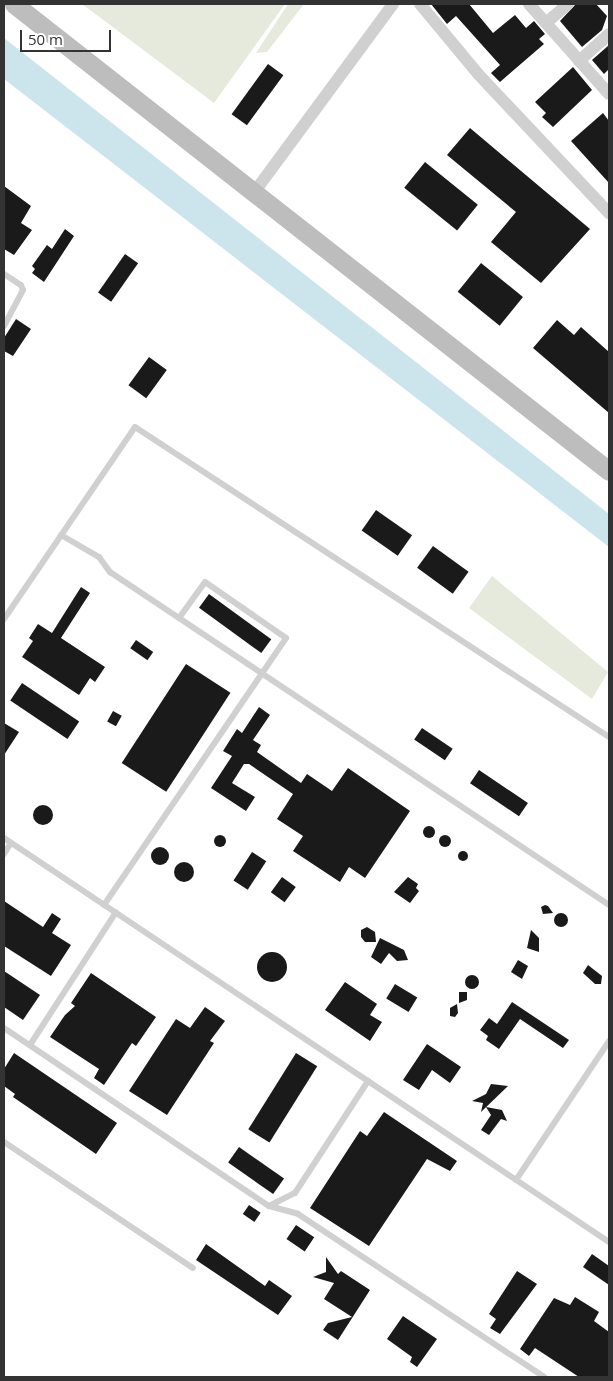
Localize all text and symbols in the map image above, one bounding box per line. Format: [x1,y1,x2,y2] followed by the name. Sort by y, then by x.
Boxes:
[22,20,114,52] scale bar
[28,29,63,49] text: 50 m

